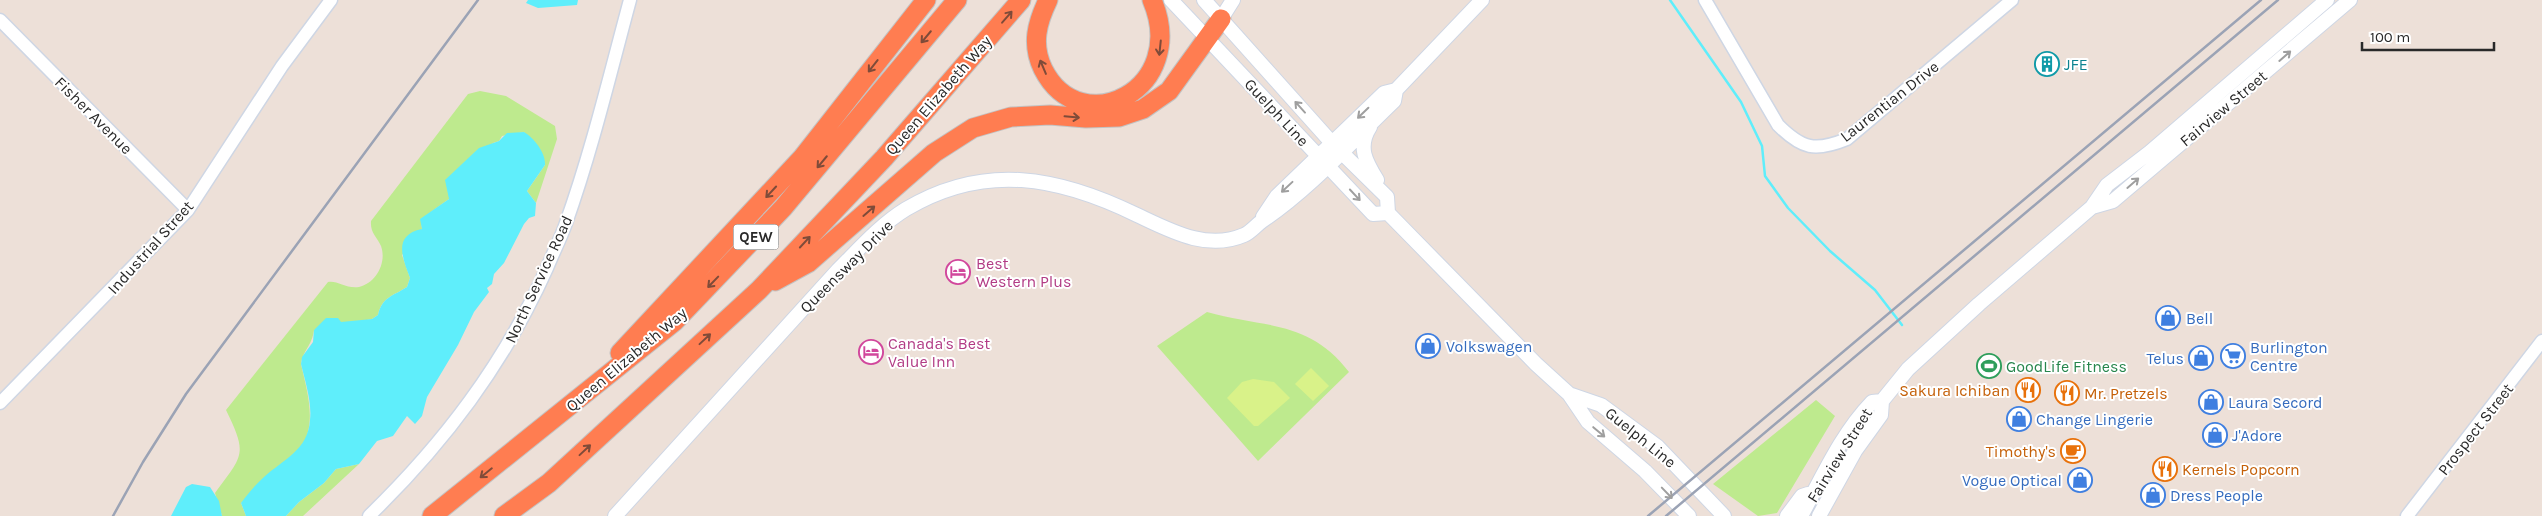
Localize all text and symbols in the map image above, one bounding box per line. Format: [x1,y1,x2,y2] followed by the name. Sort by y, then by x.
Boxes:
[1001,10,1012,23] one-way arrow
[2362,20,2494,52] scale bar
[2370,28,2410,46] text: 100 m
[881,31,996,159] street label: Queen Elizabeth Way
[920,31,932,44] one-way arrow
[1155,39,1165,55] one-way arrow
[2278,50,2291,62] one-way arrow
[2034,51,2060,77] building icon: JFE
[2064,55,2088,74] place label: JFE
[1836,57,1942,146] street label: Laurentian Drive
[868,59,879,72] one-way arrow
[1038,60,1047,75] one-way arrow
[2176,66,2271,150] street label: Fairview Street
[51,73,136,158] street label: Fisher Avenue
[1240,75,1313,150] street label: Guelph Line
[1294,100,1306,113] one-way arrow
[1356,107,1369,119] one-way arrow
[1064,112,1080,121] one-way arrow
[816,155,827,168] one-way arrow
[2127,177,2140,189] one-way arrow
[1280,181,1293,193] one-way arrow
[765,185,777,198] one-way arrow
[1349,188,1361,201] one-way arrow
[103,197,197,298] street label: Industrial Street
[862,205,875,216] one-way arrow
[501,212,576,346] street label: North Service Road
[796,216,897,317] street label: Queensway Drive
[734,224,778,250] road number: QEW
[799,235,811,248] one-way arrow
[976,254,1071,291] place label: Best Western Plus
[945,259,971,285] hotel icon: Best Western Plus
[707,276,719,288] one-way arrow
[562,303,691,415] street label: Queen Elizabeth Way
[2155,305,2181,331] shop icon: Bell
[2186,309,2213,328] place label: Bell
[1415,333,1441,359] shop icon: Volkswagen
[698,334,711,345] one-way arrow
[888,334,990,371] place label: Canada's Best Value Inn
[1446,337,1532,356] place label: Volkswagen
[2250,338,2328,375] place label: Burlington Centre
[858,339,884,365] hotel icon: Canada's Best Value Inn
[2220,343,2246,369] supermarket icon: Burlington Centre
[2188,345,2214,371] shop icon: Telus
[2146,349,2184,368] place label: Telus
[1976,353,2002,379] sports icon: GoodLife Fitness
[2006,357,2127,376] place label: GoodLife Fitness
[2015,377,2041,403] restaurant icon: Sakura Ichiban
[2054,380,2080,406] restaurant icon: Mr. Pretzels
[2434,380,2517,479] street label: Prospect Street
[1899,381,2010,400] place label: Sakura Ichiban
[2084,384,2168,403] place label: Mr. Pretzels
[2198,389,2224,415] shop icon: Laura Secord
[2228,393,2323,412] place label: Laura Secord
[1601,403,1680,472] street label: Guelph Line
[1803,405,1876,506] street label: Fairview Street
[2006,406,2032,432] shop icon: Change Lingerie
[2036,410,2153,429] place label: Change Lingerie
[2202,422,2228,448] shop icon: J'Adore
[1592,426,1605,437] one-way arrow
[2232,426,2282,445] place label: J'Adore
[2060,438,2086,464] cafe icon: Timothy's
[1986,442,2056,461] place label: Timothy's
[579,444,592,456] one-way arrow
[2152,456,2178,482] restaurant icon: Kernels Popcorn
[2182,460,2300,479] place label: Kernels Popcorn
[480,467,493,478] one-way arrow
[2067,467,2093,493] shop icon: Vogue Optical
[1962,471,2062,490] place label: Vogue Optical
[2140,482,2166,508] shop icon: Dress People
[2170,486,2263,505] place label: Dress People
[1661,487,1673,500] one-way arrow

